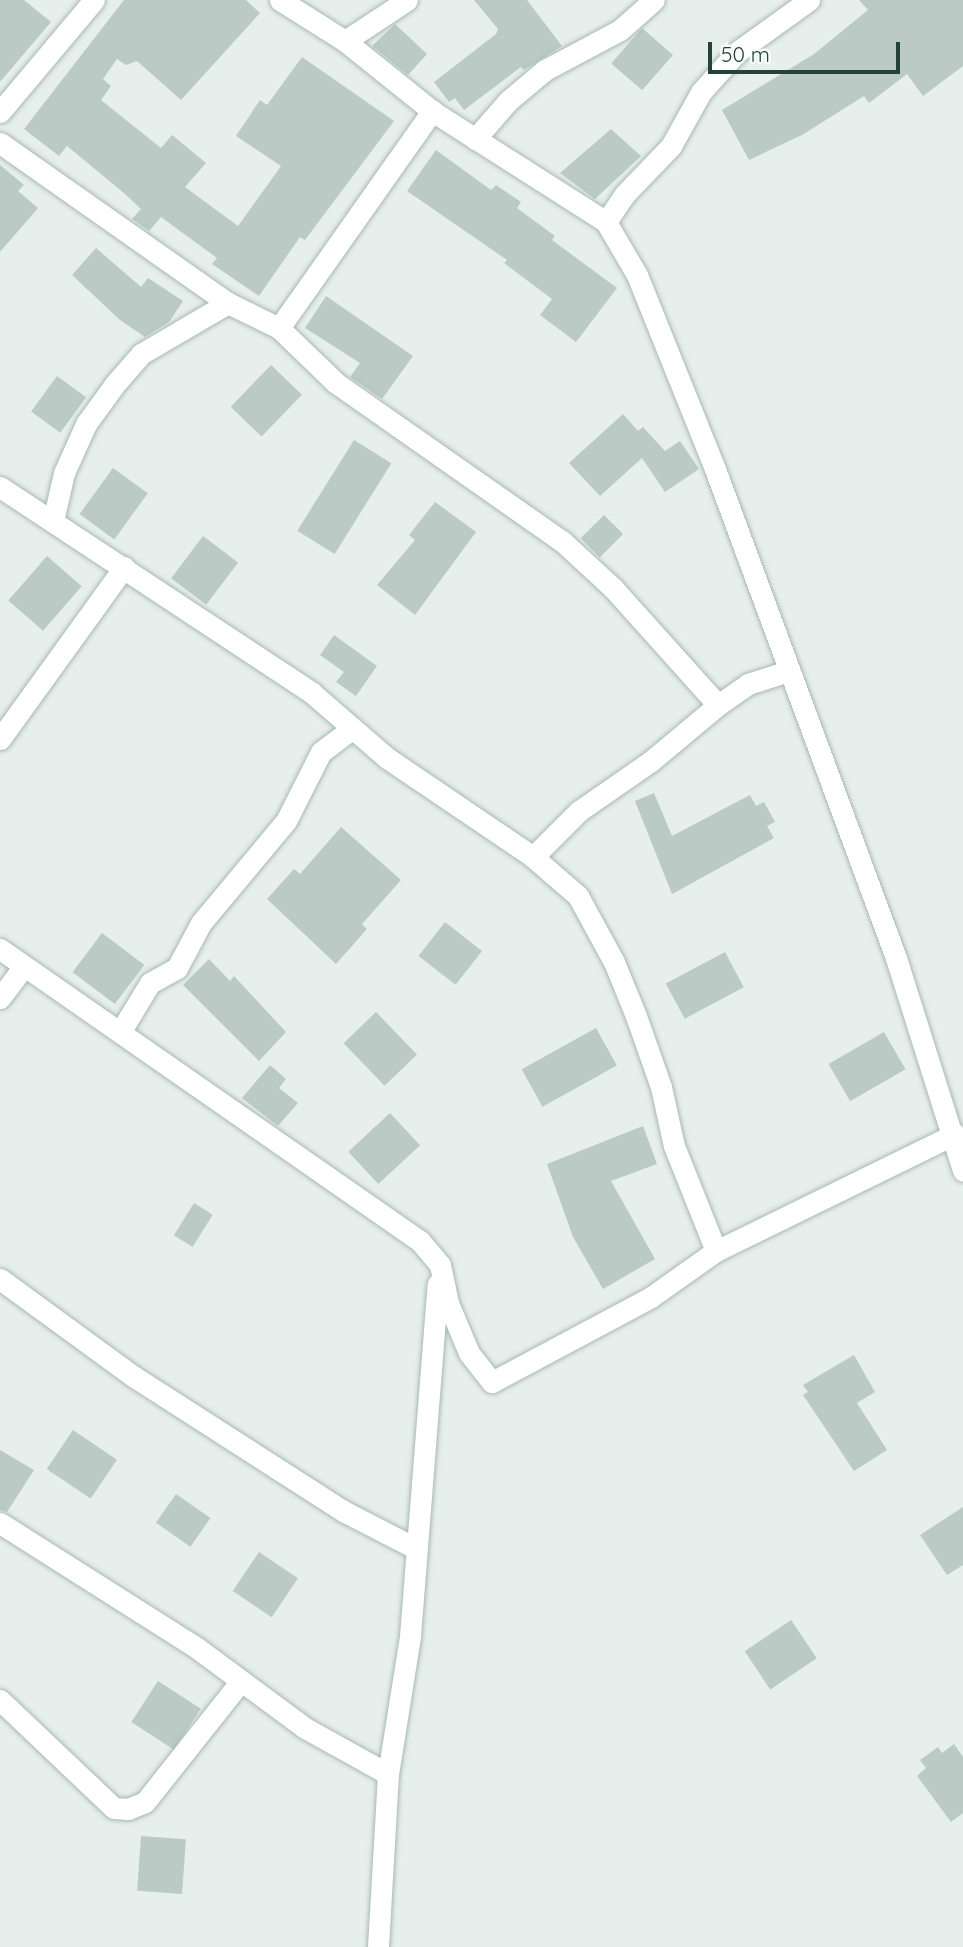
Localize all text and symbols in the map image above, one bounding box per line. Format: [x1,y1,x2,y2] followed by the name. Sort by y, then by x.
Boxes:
[711,28,904,72] scale bar
[721,41,770,67] text: 50 m

